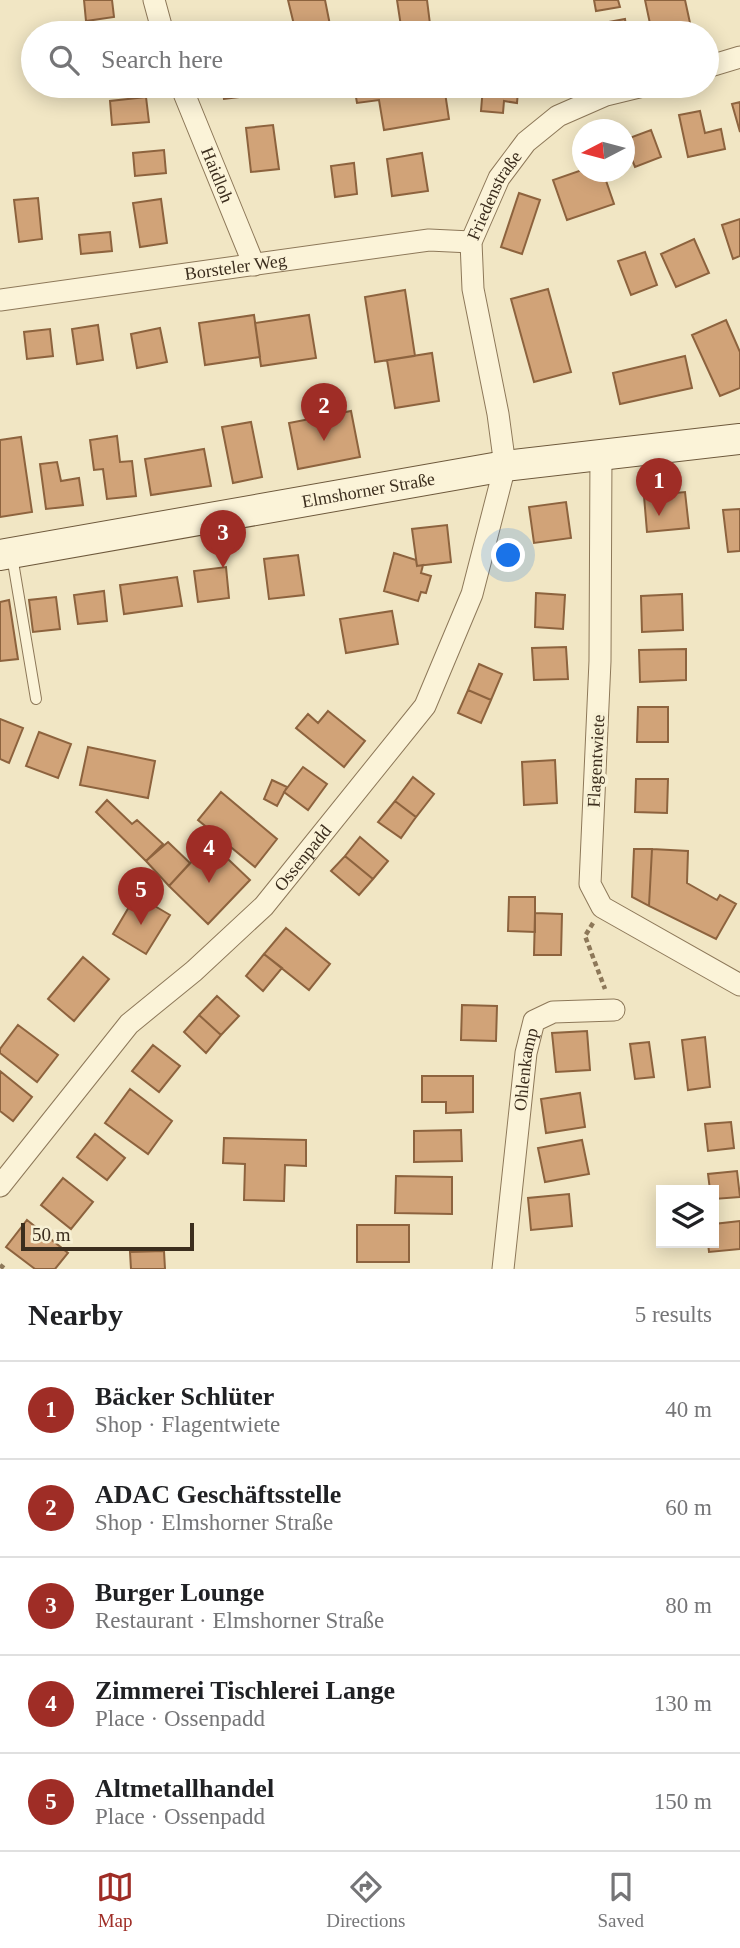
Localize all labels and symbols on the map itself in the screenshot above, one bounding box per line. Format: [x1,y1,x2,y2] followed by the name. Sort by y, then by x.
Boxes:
[572,119,635,182] north arrow
[197,144,237,206] street label: Haidloh
[463,147,526,243] street label: Friedenstraße
[183,250,288,284] street label: Borsteler Weg
[301,383,347,441] pin: 2
[636,458,682,516] pin: 1
[300,469,436,512] street label: Elmshorner Straße
[200,510,246,568] pin: 3
[491,538,525,572] your location
[584,714,608,808] street label: Flagentwiete
[270,821,335,895] street label: Ossenpadd
[186,825,232,883] pin: 4
[118,867,164,925] pin: 5
[510,1026,542,1112] street label: Ohlenkamp
[21,1220,194,1252] scale bar

